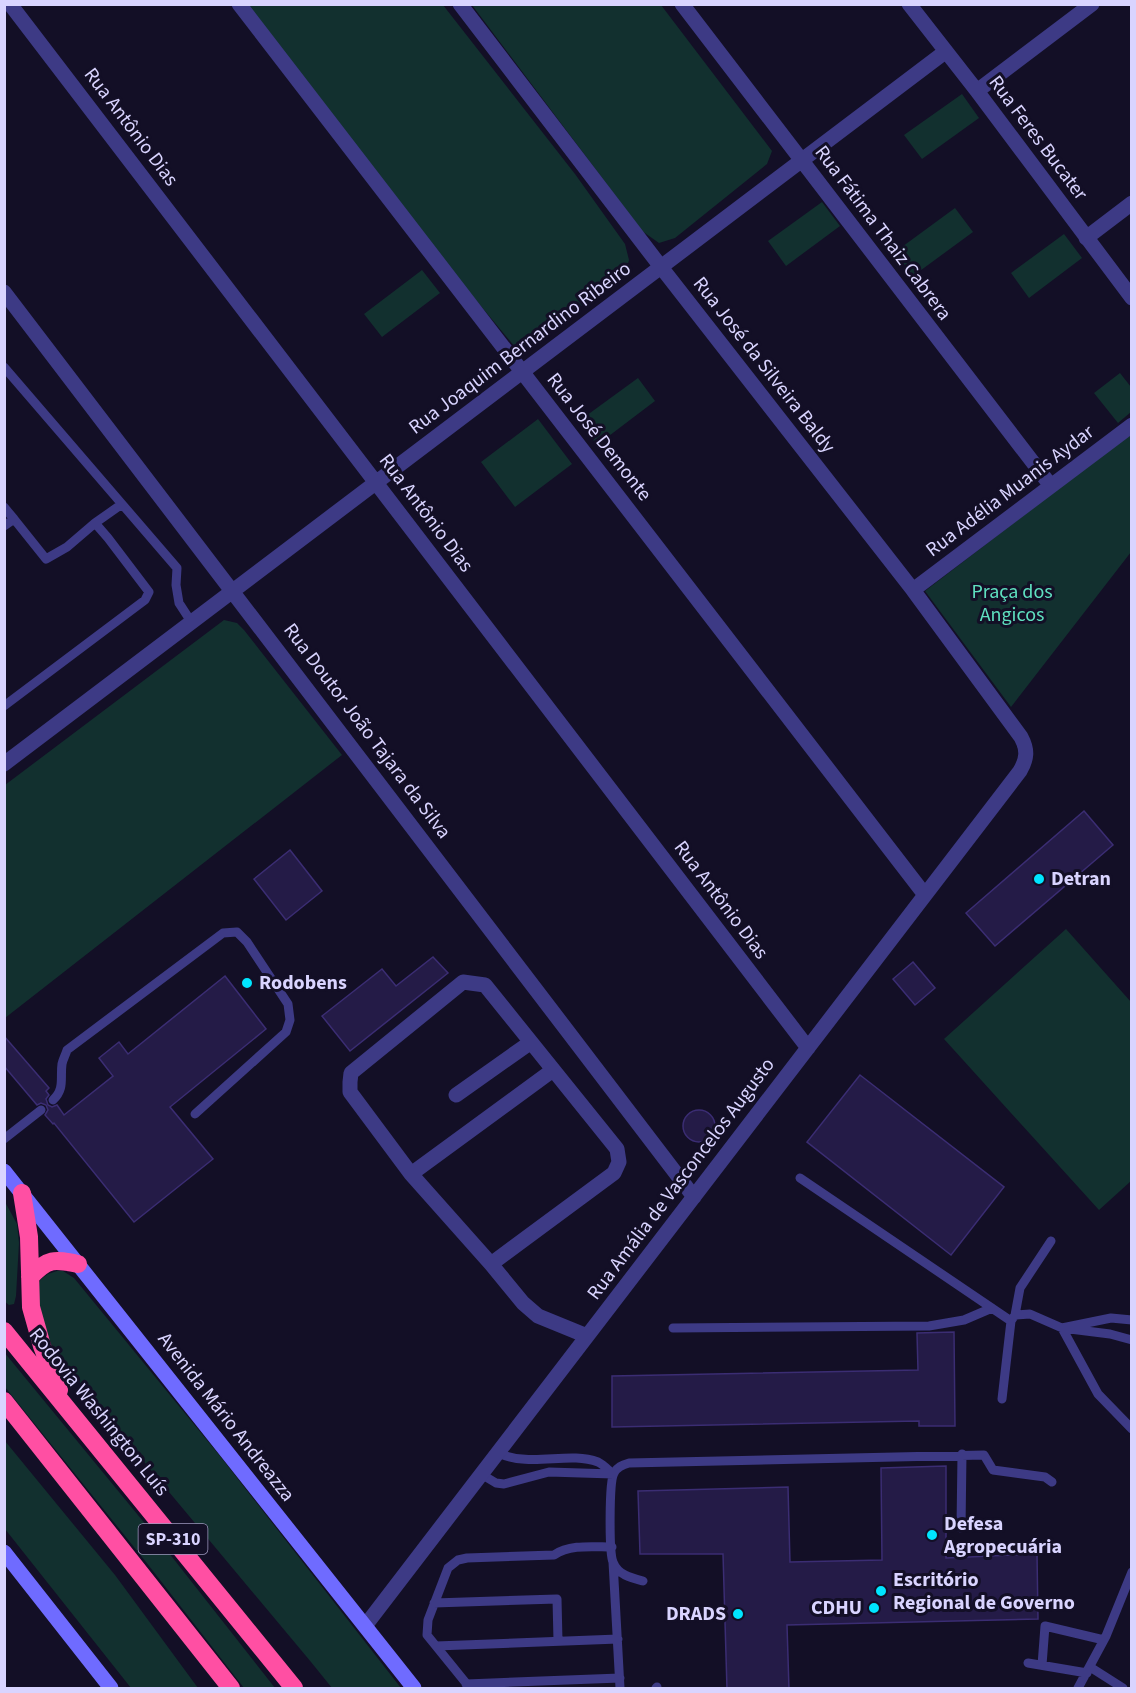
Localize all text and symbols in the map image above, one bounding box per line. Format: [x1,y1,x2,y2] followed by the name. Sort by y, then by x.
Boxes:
[77,62,185,192] street label: Rua Antônio Dias
[982,70,1094,206] street label: Rua Feres Bucater
[808,140,958,326] street label: Rua Fátima Thaiz Cabrera
[403,255,637,441] street label: Rua Joaquim Bernardino Ribeiro
[686,271,842,460] street label: Rua José da Silveira Baldy
[540,367,658,507] street label: Rua José Demonte
[920,418,1100,564] street label: Rua Adélia Muanis Aydar
[372,448,480,578] street label: Rua Antônio Dias
[971,578,1053,629] park label: Praça dos Angicos
[277,617,457,845] street label: Rua Doutor João Tajara da Silva
[667,835,775,965] street label: Rua Antônio Dias
[1051,865,1111,893] place label: Detran
[1032,872,1046,886] marker: Detran
[259,969,347,997] place label: Rodobens
[240,976,254,990] marker: Rodobens
[581,1052,781,1306] street label: Rua Amália de Vasconcelos Augusto
[22,1322,176,1502] street label: Rodovia Washington Luís
[151,1326,301,1508] street label: Avenida Mário Andreazza
[943,1510,1062,1561] place label: Defesa Agropecuária
[138,1524,207,1554] road number: SP-310
[925,1528,939,1542] marker: Defesa Agropecuária
[893,1566,1075,1617] place label: Escritório Regional de Governo
[874,1584,888,1598] marker: Escritório Regional de Governo
[811,1594,862,1622] place label: CDHU
[666,1600,726,1628] place label: DRADS
[867,1601,881,1615] marker: CDHU
[731,1607,745,1621] marker: DRADS

